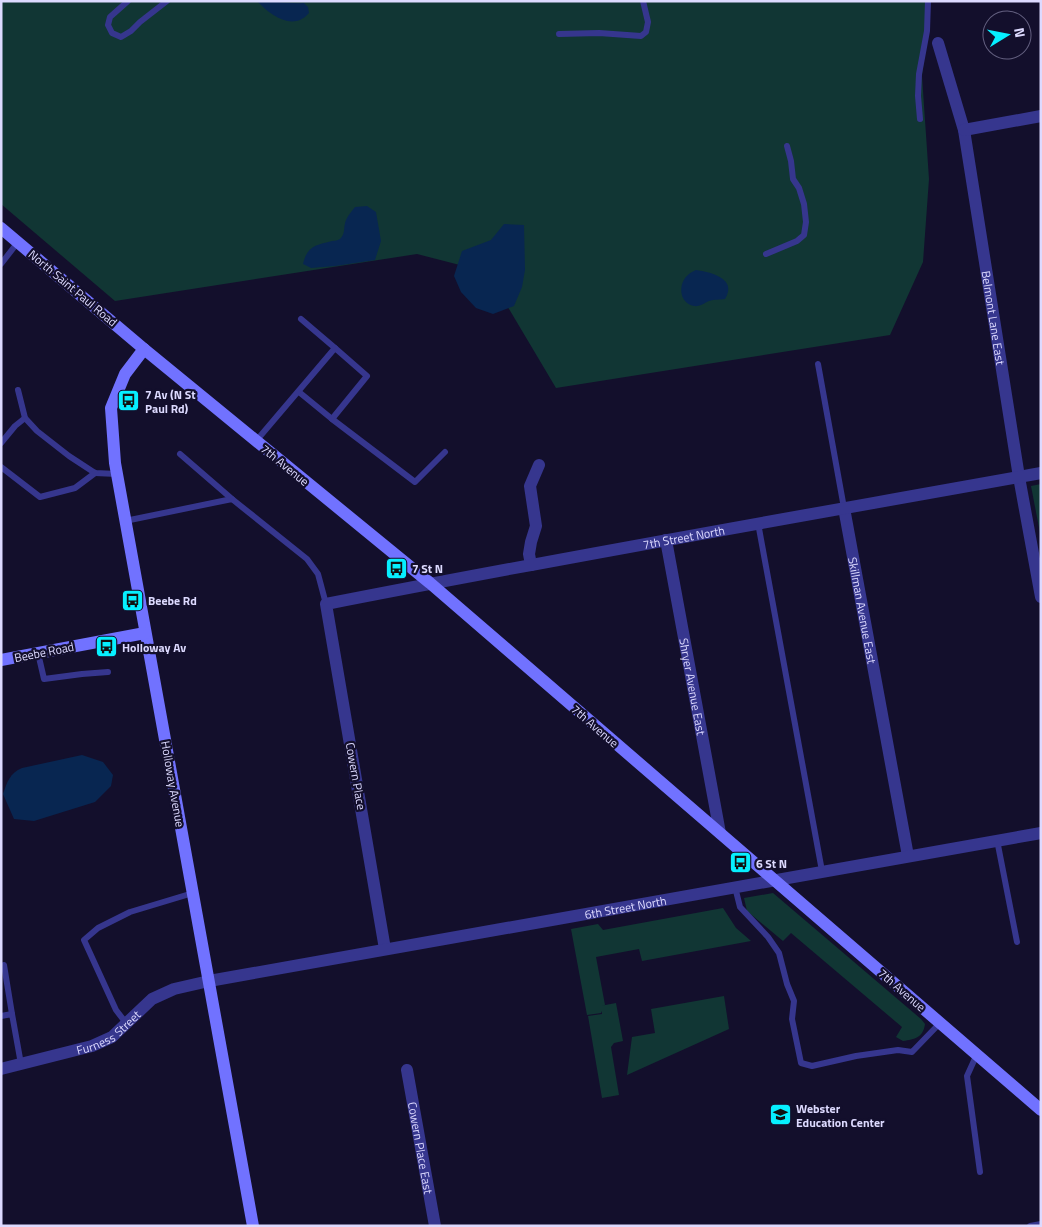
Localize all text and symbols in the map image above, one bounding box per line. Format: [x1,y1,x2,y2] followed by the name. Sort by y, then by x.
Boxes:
[982,10,1032,60] north arrow
[1009,26,1031,39] text: N
[24,245,122,331] street label: North Saint Paul Road
[977,269,1011,367] street label: Belmont Lane East
[145,385,196,418] place label: 7 Av (N St Paul Rd)
[117,389,141,413] bus stop icon: 7 Av (N St Paul Rd)
[257,440,313,490] street label: 7th Avenue
[641,520,726,554] street label: 7th Street North
[844,555,882,666] street label: Skillman Avenue East
[384,556,408,580] bus stop icon: 7 St N
[412,559,443,578] place label: 7 St N
[120,588,144,612] bus stop icon: Beebe Rd
[148,591,197,610] place label: Beebe Rd
[94,635,118,659] bus stop icon: Holloway Av
[675,636,711,737] street label: Shryer Avenue East
[12,637,76,667] street label: Beebe Road
[122,638,186,657] place label: Holloway Av
[567,700,623,752] street label: 7th Avenue
[156,739,190,829] street label: Holloway Avenue
[341,741,371,811] street label: Cowern Place
[728,851,752,875] bus stop icon: 6 St N
[756,854,787,873] place label: 6 St N
[583,890,668,924] street label: 6th Street North
[874,964,930,1016] street label: 7th Avenue
[74,1005,145,1059] street label: Furness Street
[796,1099,885,1132] place label: Webster Education Center
[403,1100,439,1196] street label: Cowern Place East
[768,1103,792,1127] school or university icon: Webster Education Center

